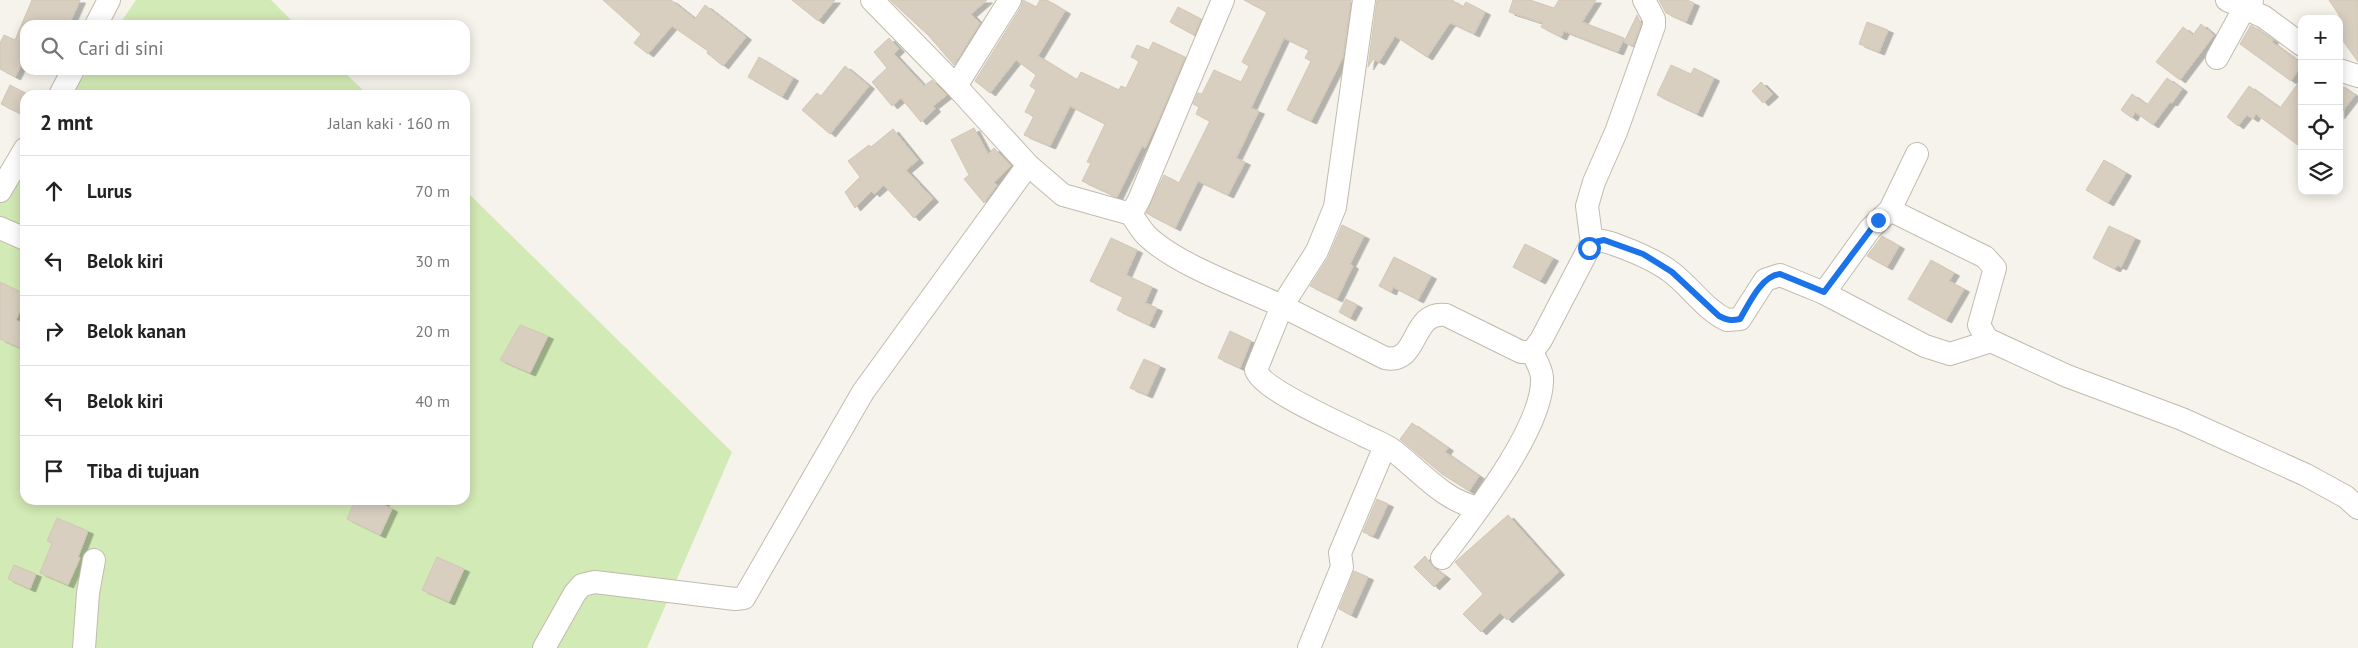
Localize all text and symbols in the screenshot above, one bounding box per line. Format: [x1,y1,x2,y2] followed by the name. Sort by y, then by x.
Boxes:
[2298,15,2343,195] map controls
[2298,15,2343,60] button: +
[20,20,470,75] search box
[38,34,66,62] icon: search
[78,36,164,60] text: Cari di sini
[2298,60,2343,105] button: −
[2298,105,2343,150] button: locate
[40,109,93,136] text: 2 mnt
[328,113,450,133] text: Jalan kaki · 160 m
[2298,150,2343,195] button: layers
[40,177,68,205] icon: ahead
[87,179,132,203] text: Lurus
[415,181,450,201] text: 70 m
[1867,209,1890,232] route end
[1578,237,1601,260] route start
[40,247,68,275] icon: left
[87,249,163,273] text: Belok kiri
[415,251,450,271] text: 30 m
[40,317,68,345] icon: right
[87,319,186,343] text: Belok kanan
[415,321,450,341] text: 20 m
[40,387,68,415] icon: left
[87,389,163,413] text: Belok kiri
[415,391,450,411] text: 40 m
[40,457,68,485] icon: arrive
[87,459,199,483] text: Tiba di tujuan

